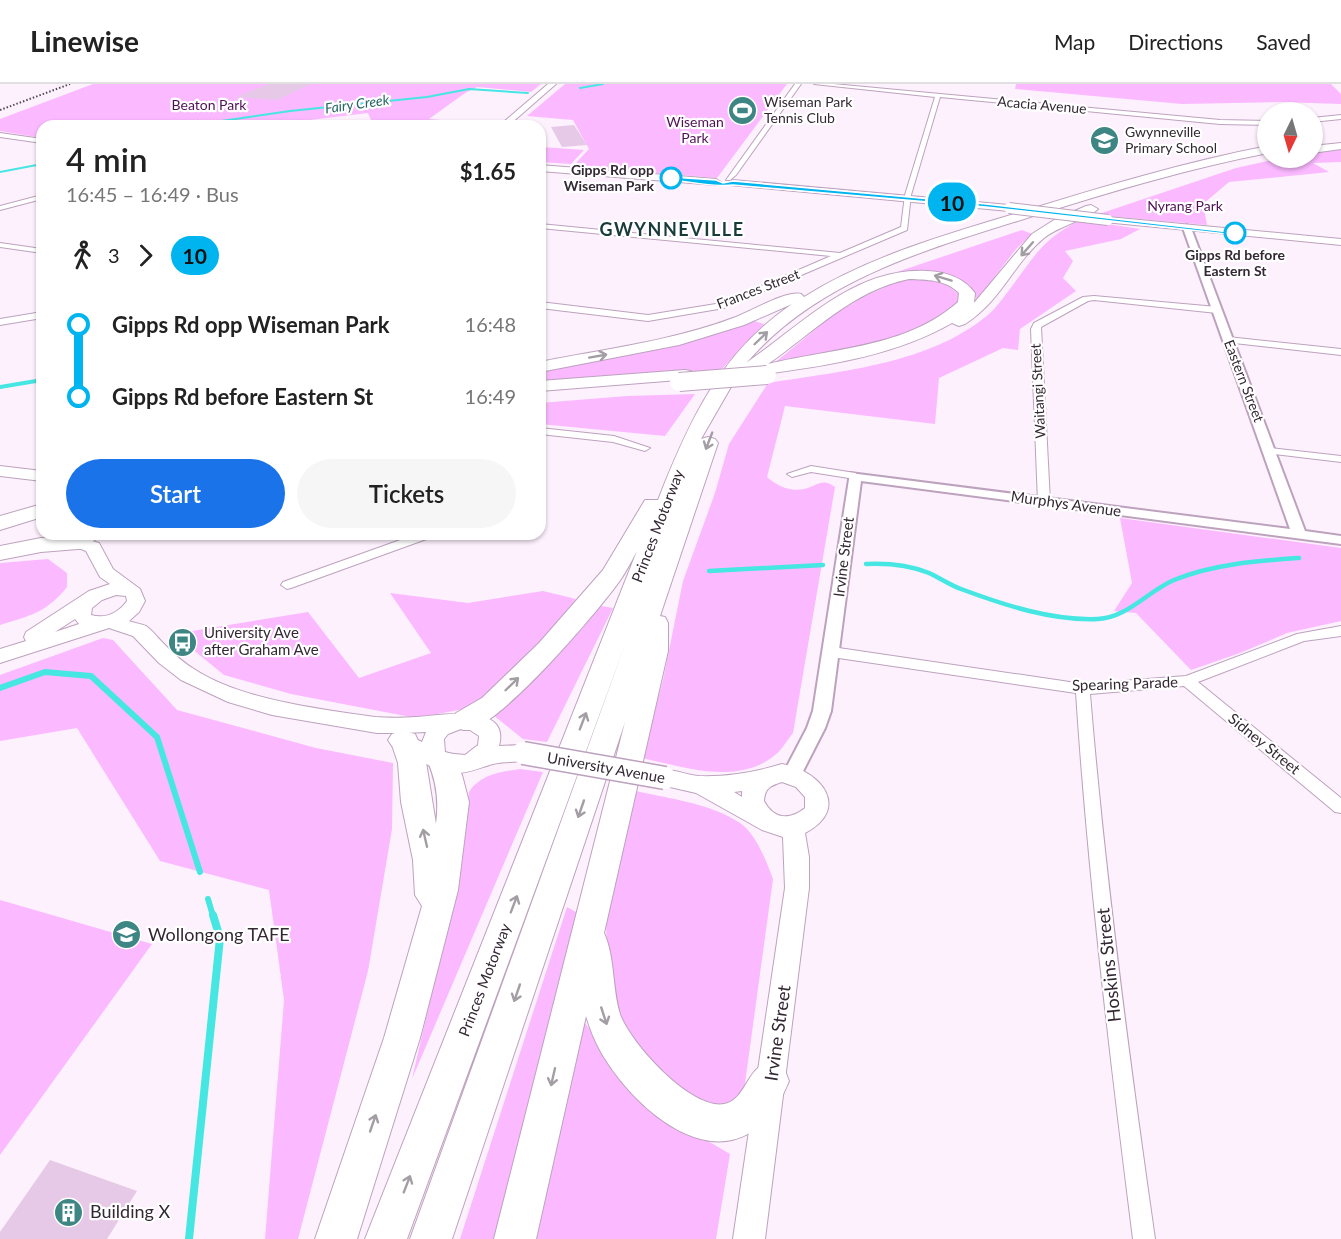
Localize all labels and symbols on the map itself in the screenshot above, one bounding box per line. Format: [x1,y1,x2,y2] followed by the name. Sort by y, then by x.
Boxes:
[324,91,390,116] water label: Fairy Creek
[997,92,1087,117] street label: Acacia Avenue
[764,93,853,126] place label: Wiseman Park Tennis Club
[727,94,759,126] sports icon: Wiseman Park Tennis Club
[172,96,247,113] park label: Beaton Park
[1257,102,1323,168] north arrow
[666,113,724,146] park label: Wiseman Park
[1125,123,1217,156] place label: Gwynneville Primary School
[1088,124,1120,156] school or university icon: Gwynneville Primary School
[564,161,655,194] place label: Gipps Rd opp Wiseman Park
[660,167,682,189] marker: Gipps Rd opp Wiseman Park
[925,182,979,222] line badge: 10
[1147,197,1224,214] park label: Nyrang Park
[599,218,745,240] district label: GWYNNEVILLE
[1224,222,1246,244] marker: Gipps Rd before Eastern St
[1020,241,1034,256] one-way arrow
[1185,246,1285,279] place label: Gipps Rd before Eastern St
[714,265,802,312] street label: Frances Street
[934,272,953,283] one-way arrow
[753,330,768,345] one-way arrow
[1221,337,1268,424] street label: Eastern Street
[1027,343,1048,439] street label: Waitangi Street
[587,351,607,362] one-way arrow
[703,432,714,450] one-way arrow
[627,466,687,585] street label: Princes Motorway
[1010,486,1123,520] street label: Murphys Avenue
[829,515,857,598] street label: Irvine Street
[204,623,319,658] place label: University Ave after Graham Ave
[167,626,199,658] bus stop icon: University Ave after Graham Ave
[1072,672,1178,694] street label: Spearing Parade
[505,677,520,692] one-way arrow
[1225,709,1305,778] street label: Sidney Street
[578,713,589,731] one-way arrow
[546,748,667,786] street label: University Avenue
[575,799,586,818] one-way arrow
[418,829,430,848] one-way arrow
[509,895,520,914] one-way arrow
[1091,906,1125,1023] street label: Hoskins Street
[111,919,143,951] school or university icon: Wollongong TAFE
[454,920,514,1039] street label: Princes Motorway
[148,923,290,945] place label: Wollongong TAFE
[510,983,521,1002] one-way arrow
[759,983,795,1082] street label: Irvine Street
[600,1006,611,1025] one-way arrow
[547,1067,559,1086] one-way arrow
[368,1114,379,1133] one-way arrow
[402,1176,413,1194] one-way arrow
[53,1196,85,1228] building icon: Building X
[90,1200,170,1222] place label: Building X

